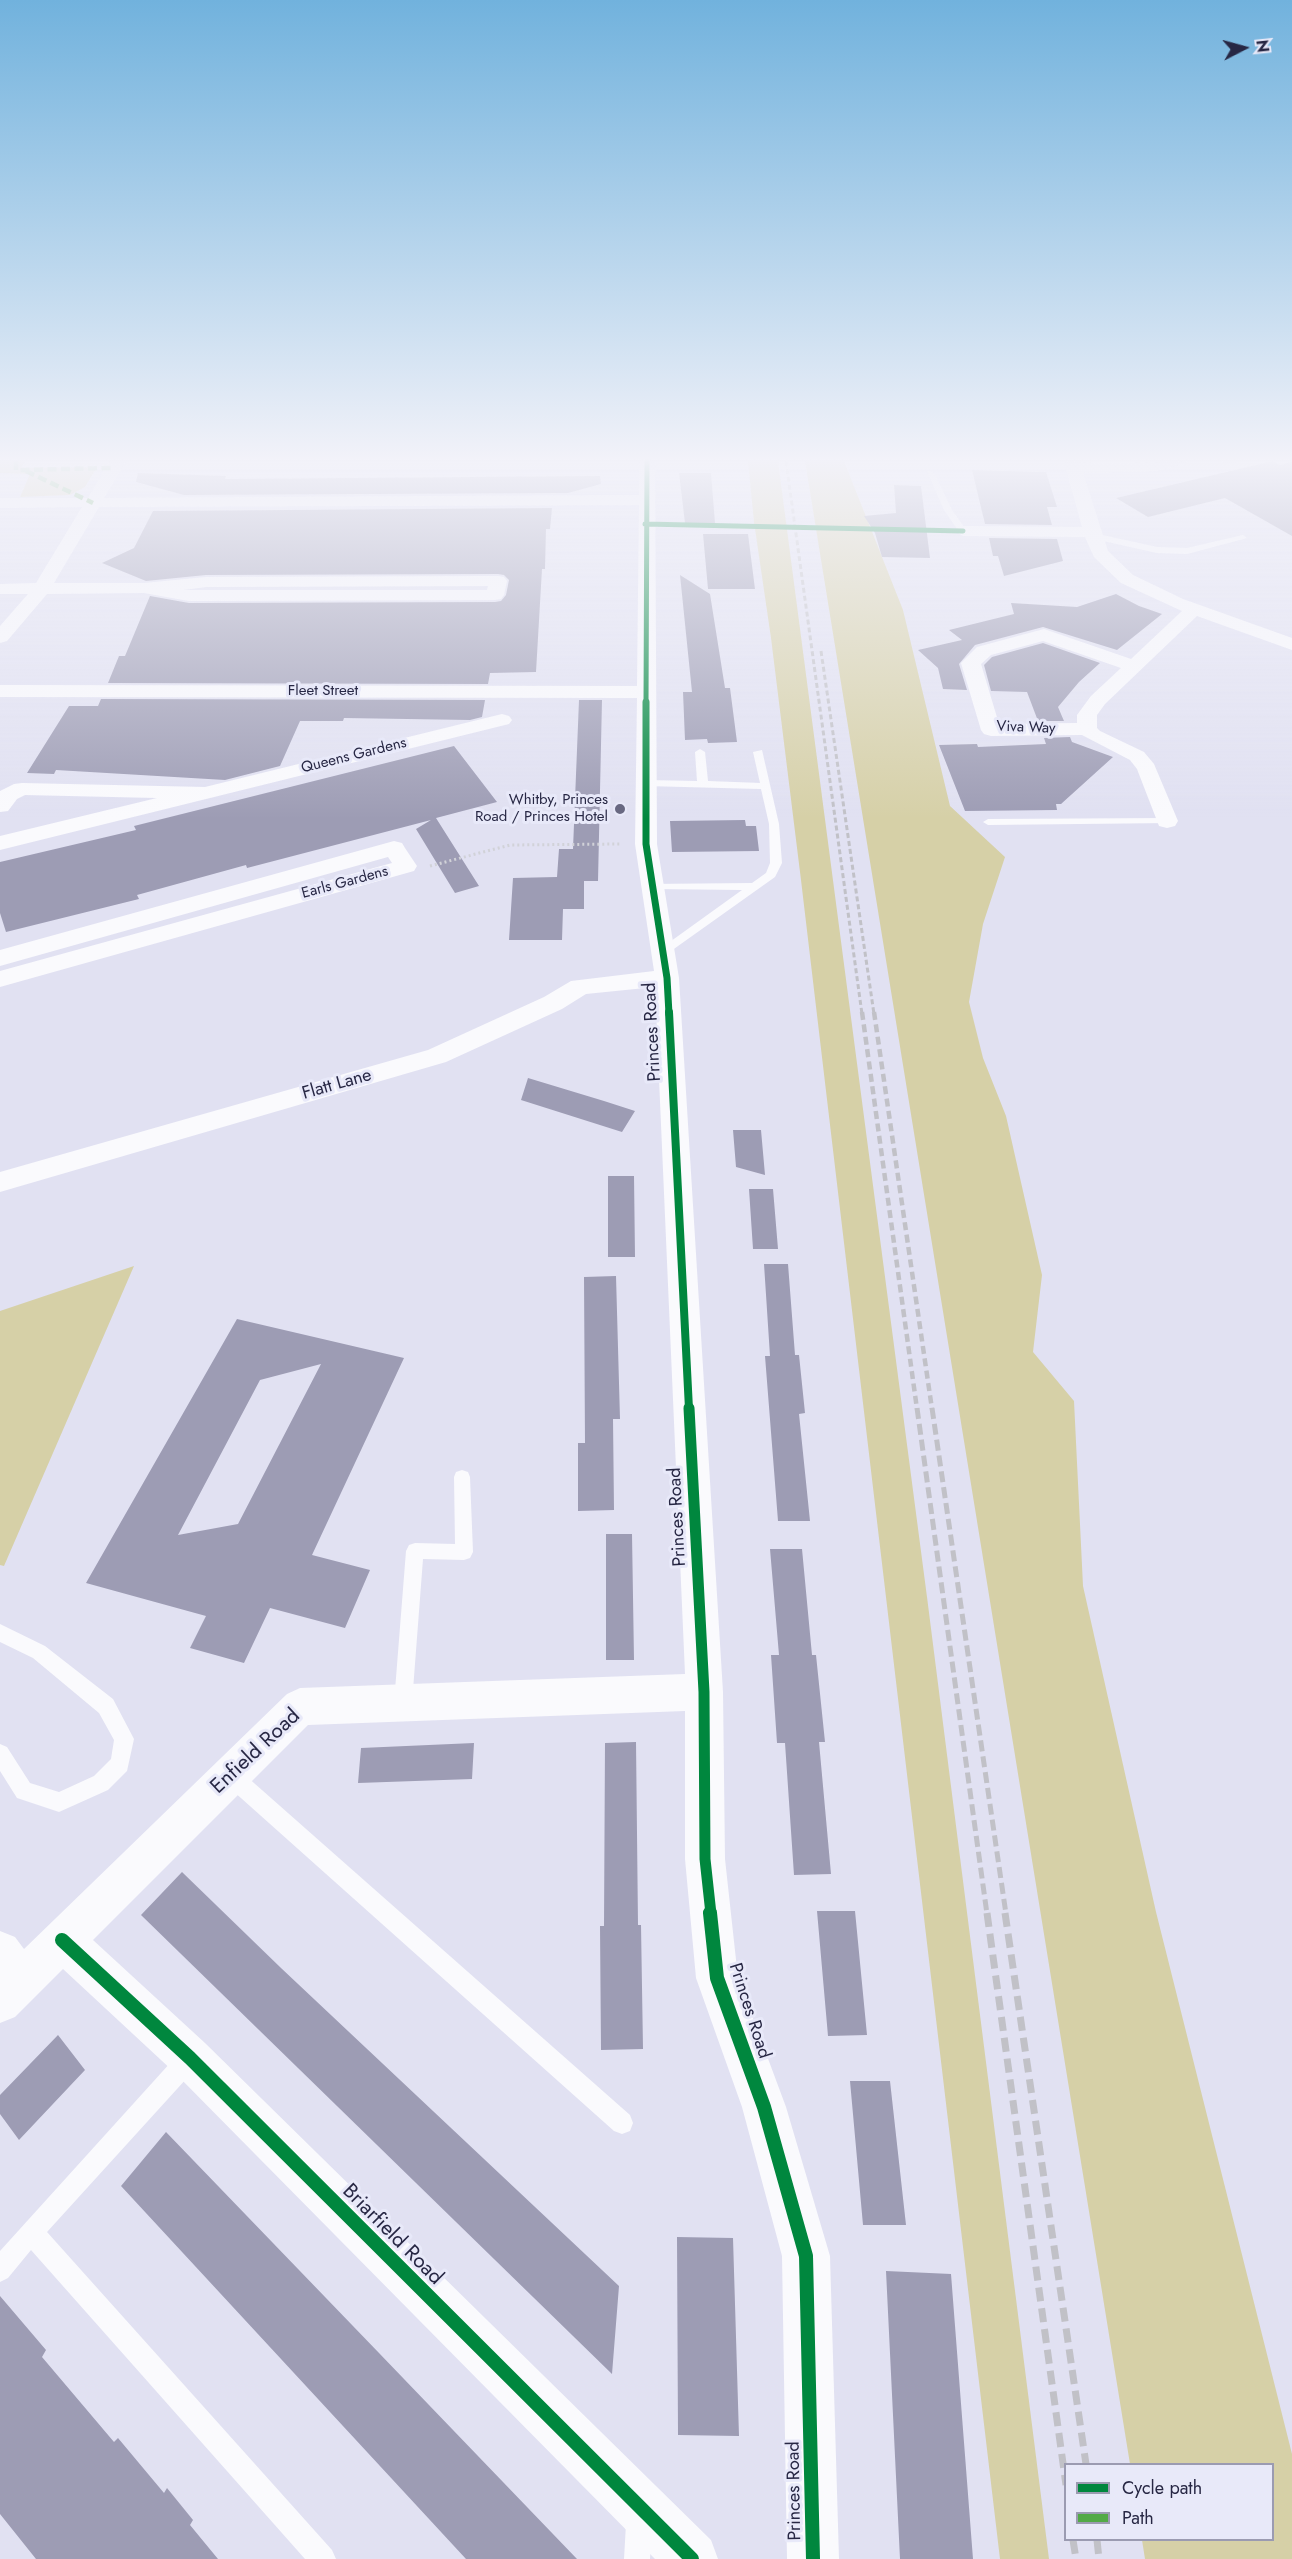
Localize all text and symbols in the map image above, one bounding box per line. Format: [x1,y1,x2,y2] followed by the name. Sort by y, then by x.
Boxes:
[1214,18,1274,78] north arrow
[1250,39,1275,54] text: N
[288,682,358,700] street label: Fleet Street
[996,718,1056,738] street label: Viva Way
[300,734,408,778] street label: Queens Gardens
[475,791,608,826] place label: Whitby, Princes Road / Princes Hotel
[613,802,627,816] marker: Whitby, Princes Road / Princes Hotel
[300,863,390,903] street label: Earls Gardens
[640,982,666,1082] street label: Princes Road
[300,1065,374,1105] street label: Flatt Lane
[665,1467,691,1567] street label: Princes Road
[206,1704,306,1800] street label: Enfield Road
[723,1961,775,2061] street label: Princes Road
[336,2179,448,2291] street label: Briarfield Road
[783,2441,807,2541] street label: Princes Road
[1064,2463,1274,2541] legend
[1122,2475,1202,2501] text: Cycle path
[1122,2505,1154,2531] text: Path

